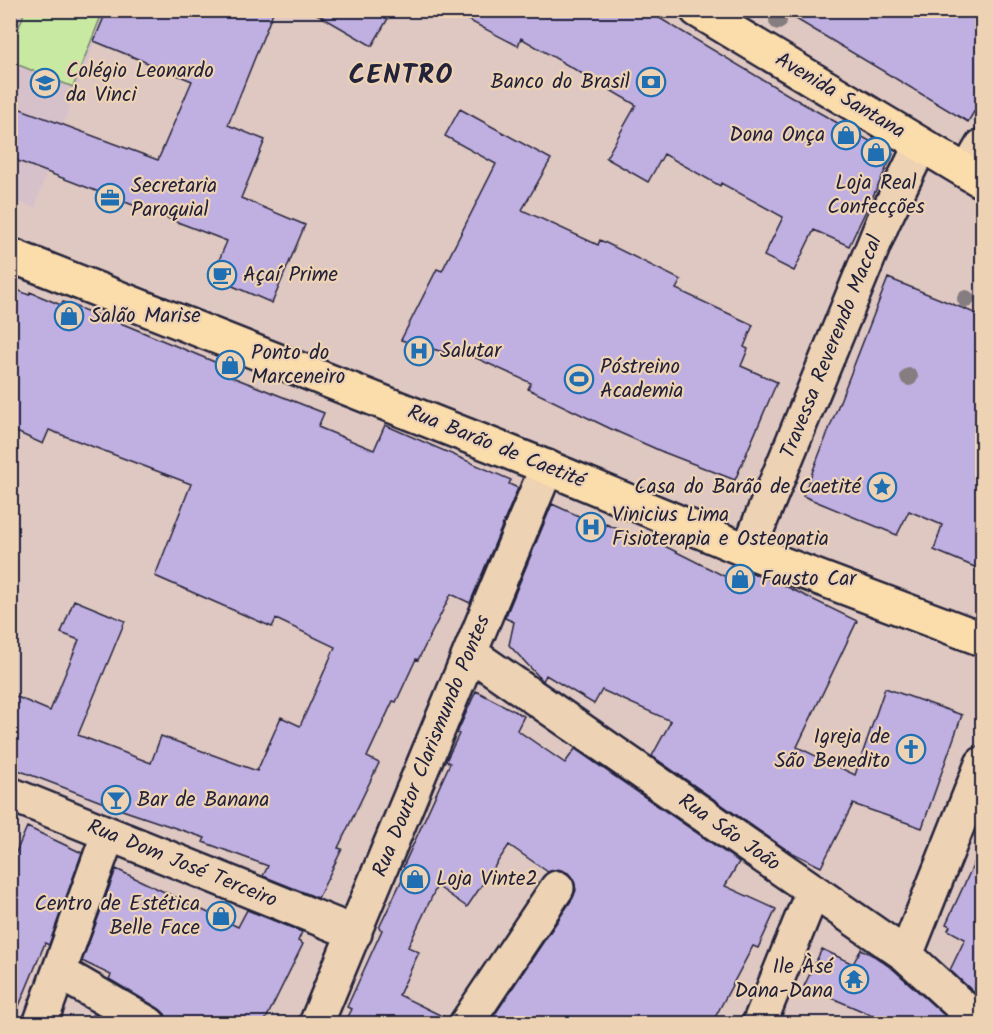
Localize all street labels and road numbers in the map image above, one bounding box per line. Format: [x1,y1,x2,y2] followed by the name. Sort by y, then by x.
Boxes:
[768,44,912,148] street label: Avenida Santana
[772,230,892,464] street label: Travessa Reverendo Maccal
[402,396,591,498] street label: Rua Barão de Caetité
[364,610,500,882] street label: Rua Doutor Clarismundo Pontes
[671,786,787,880] street label: Rua São João
[82,811,282,917] street label: Rua Dom José Terceiro

